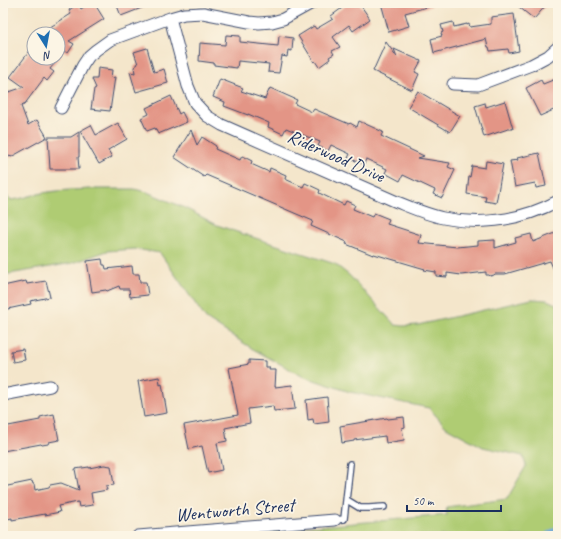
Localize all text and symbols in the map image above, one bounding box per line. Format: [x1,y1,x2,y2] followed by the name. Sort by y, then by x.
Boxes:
[26,26,66,66] north arrow
[41,48,53,64] text: N
[284,124,390,189] street label: Riderwood Drive
[407,487,501,513] scale bar
[175,493,298,527] street label: Wentworth Street
[413,493,435,509] text: 50 m

